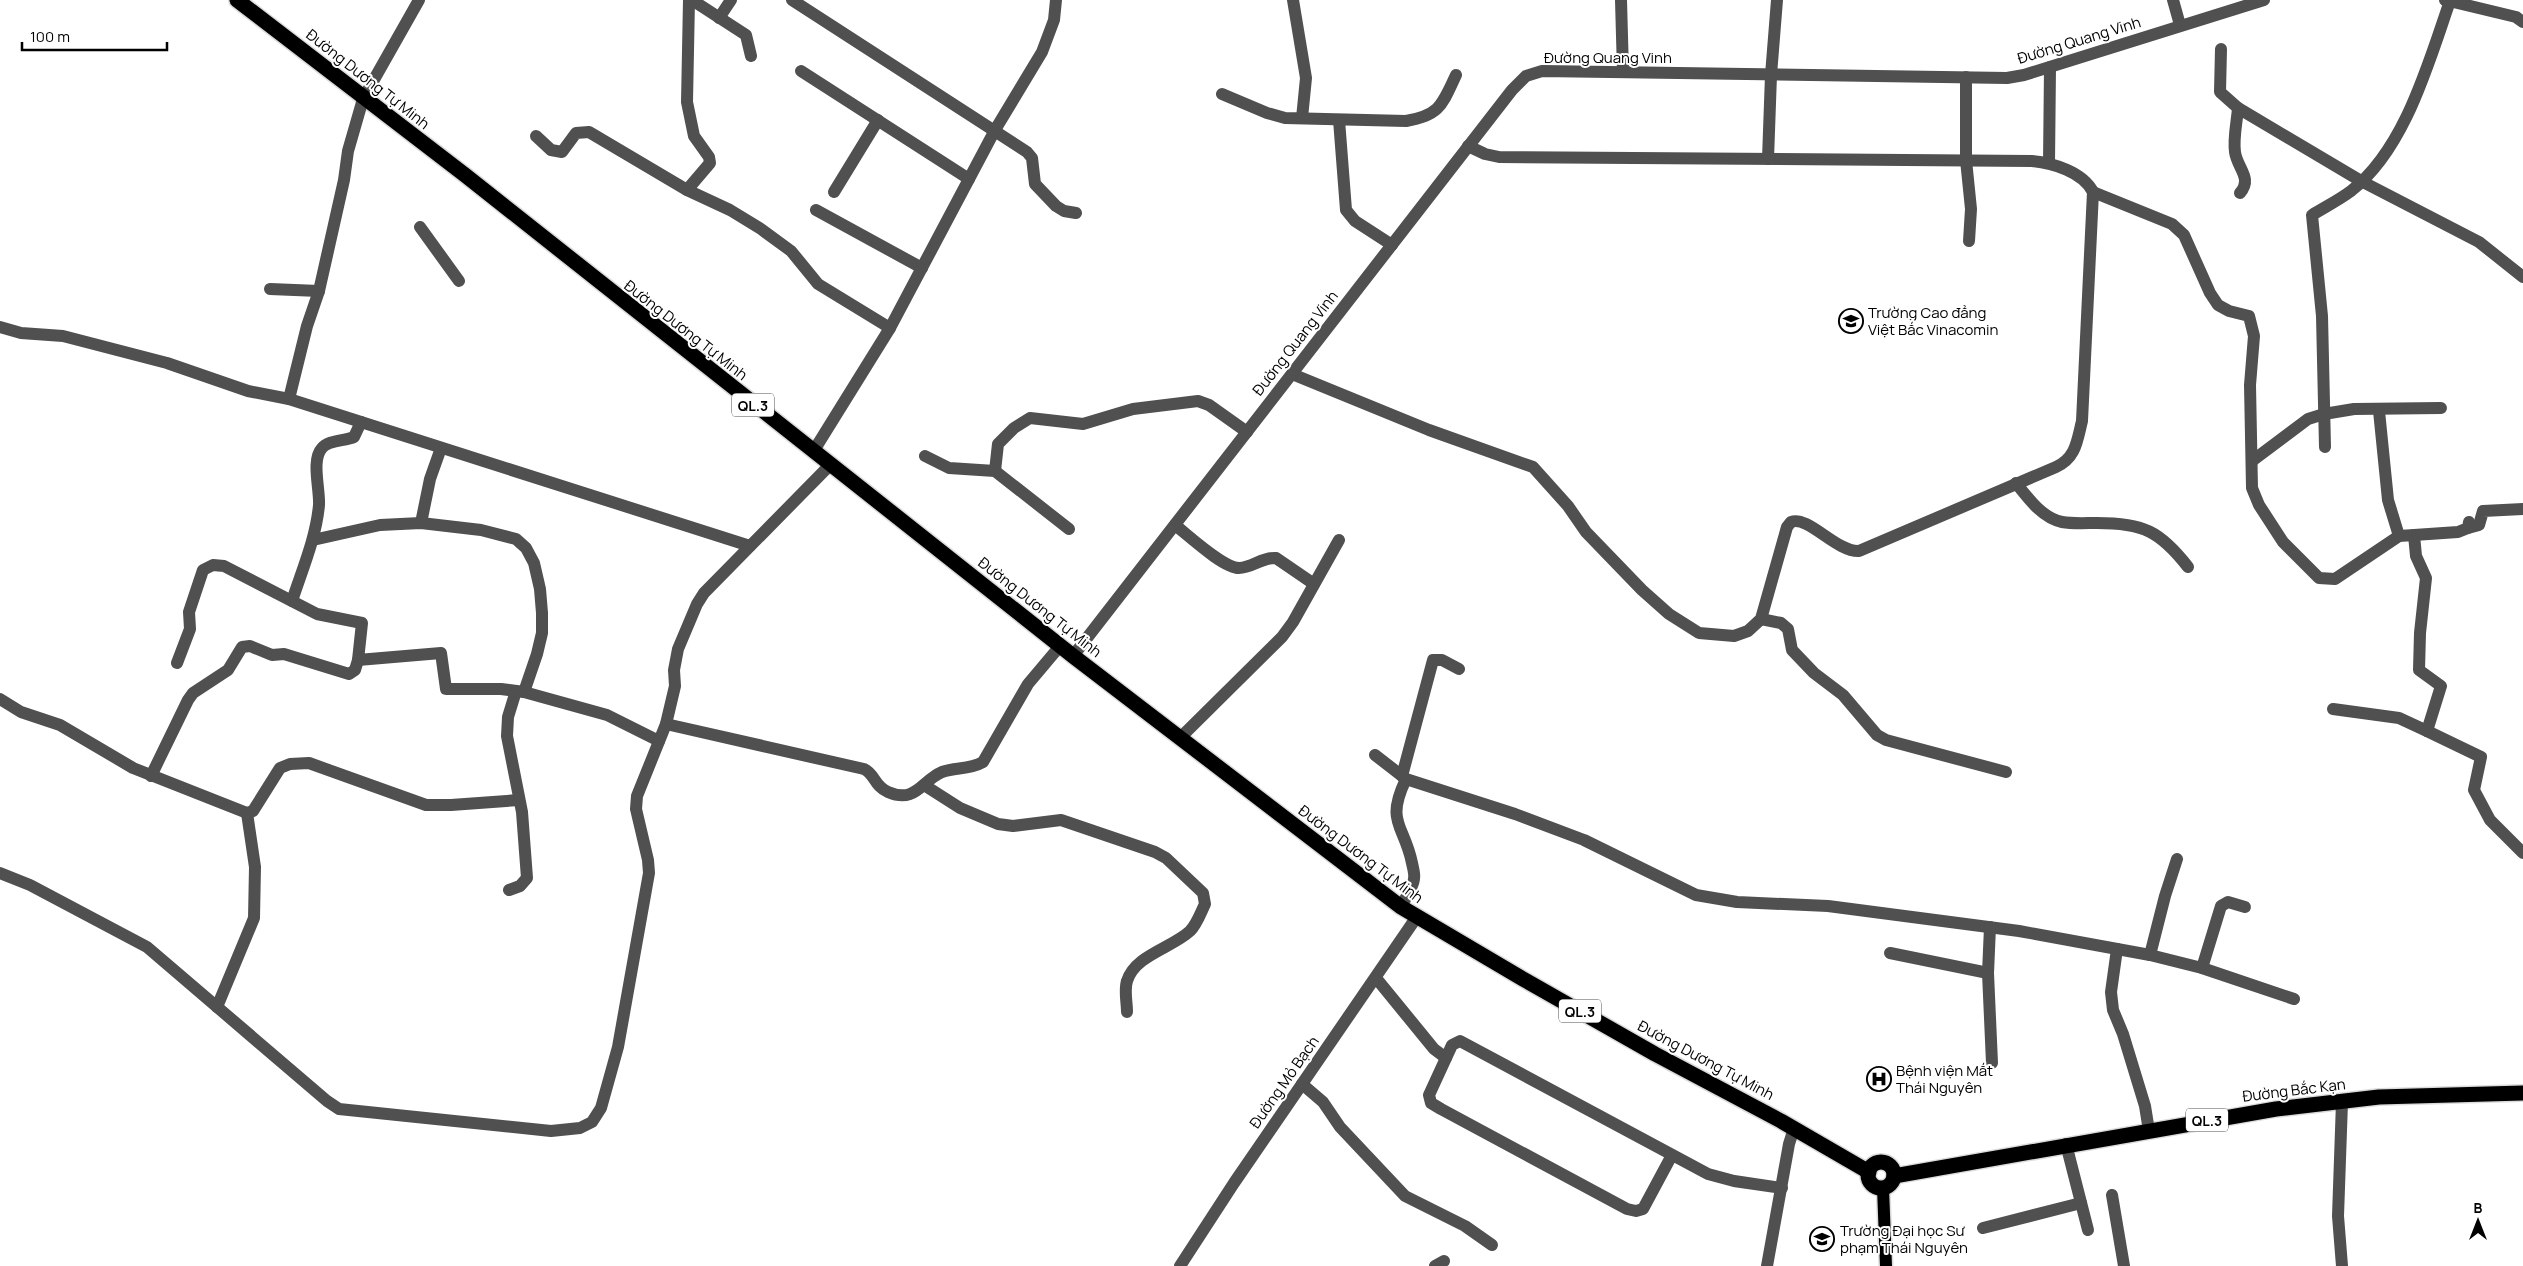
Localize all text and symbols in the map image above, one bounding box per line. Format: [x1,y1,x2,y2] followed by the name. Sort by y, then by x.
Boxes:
[2015,11,2143,69] street label: Đường Quang Vinh
[22,20,168,52] scale bar
[302,24,434,134] street label: Đường Dương Tự Minh
[30,26,70,47] text: 100 m
[1544,47,1672,68] street label: Đường Quang Vinh
[620,275,752,385] street label: Đường Dương Tự Minh
[1247,286,1343,400] street label: Đường Quang Vinh
[1868,302,1999,340] place label: Trường Cao đẳng Việt Bắc Vinacomin
[1838,308,1864,334] school or university icon: Trường Cao đẳng Việt Bắc Vinacomin
[732,394,774,416] road number: QL.3
[974,552,1106,662] street label: Đường Dương Tự Minh
[1294,800,1428,908] street label: Đường Dương Tự Minh
[1559,999,1601,1022] road number: QL.3
[1634,1015,1778,1105] street label: Đường Dương Tự Minh
[1244,1032,1324,1132] street label: Đường Mỏ Bạch
[1896,1060,1993,1098] place label: Bệnh viện Mắt Thái Nguyên
[1866,1066,1892,1092] hospital icon: Bệnh viện Mắt Thái Nguyên
[2241,1073,2347,1107] street label: Đường Bắc Kạn
[2186,1108,2228,1132] road number: QL.3
[2453,1196,2503,1246] north arrow
[2474,1198,2483,1217] text: B
[1840,1220,1968,1258] place label: Trường Đại học Sư phạm Thái Nguyên
[1809,1226,1835,1252] school or university icon: Trường Đại học Sư phạm Thái Nguyên

